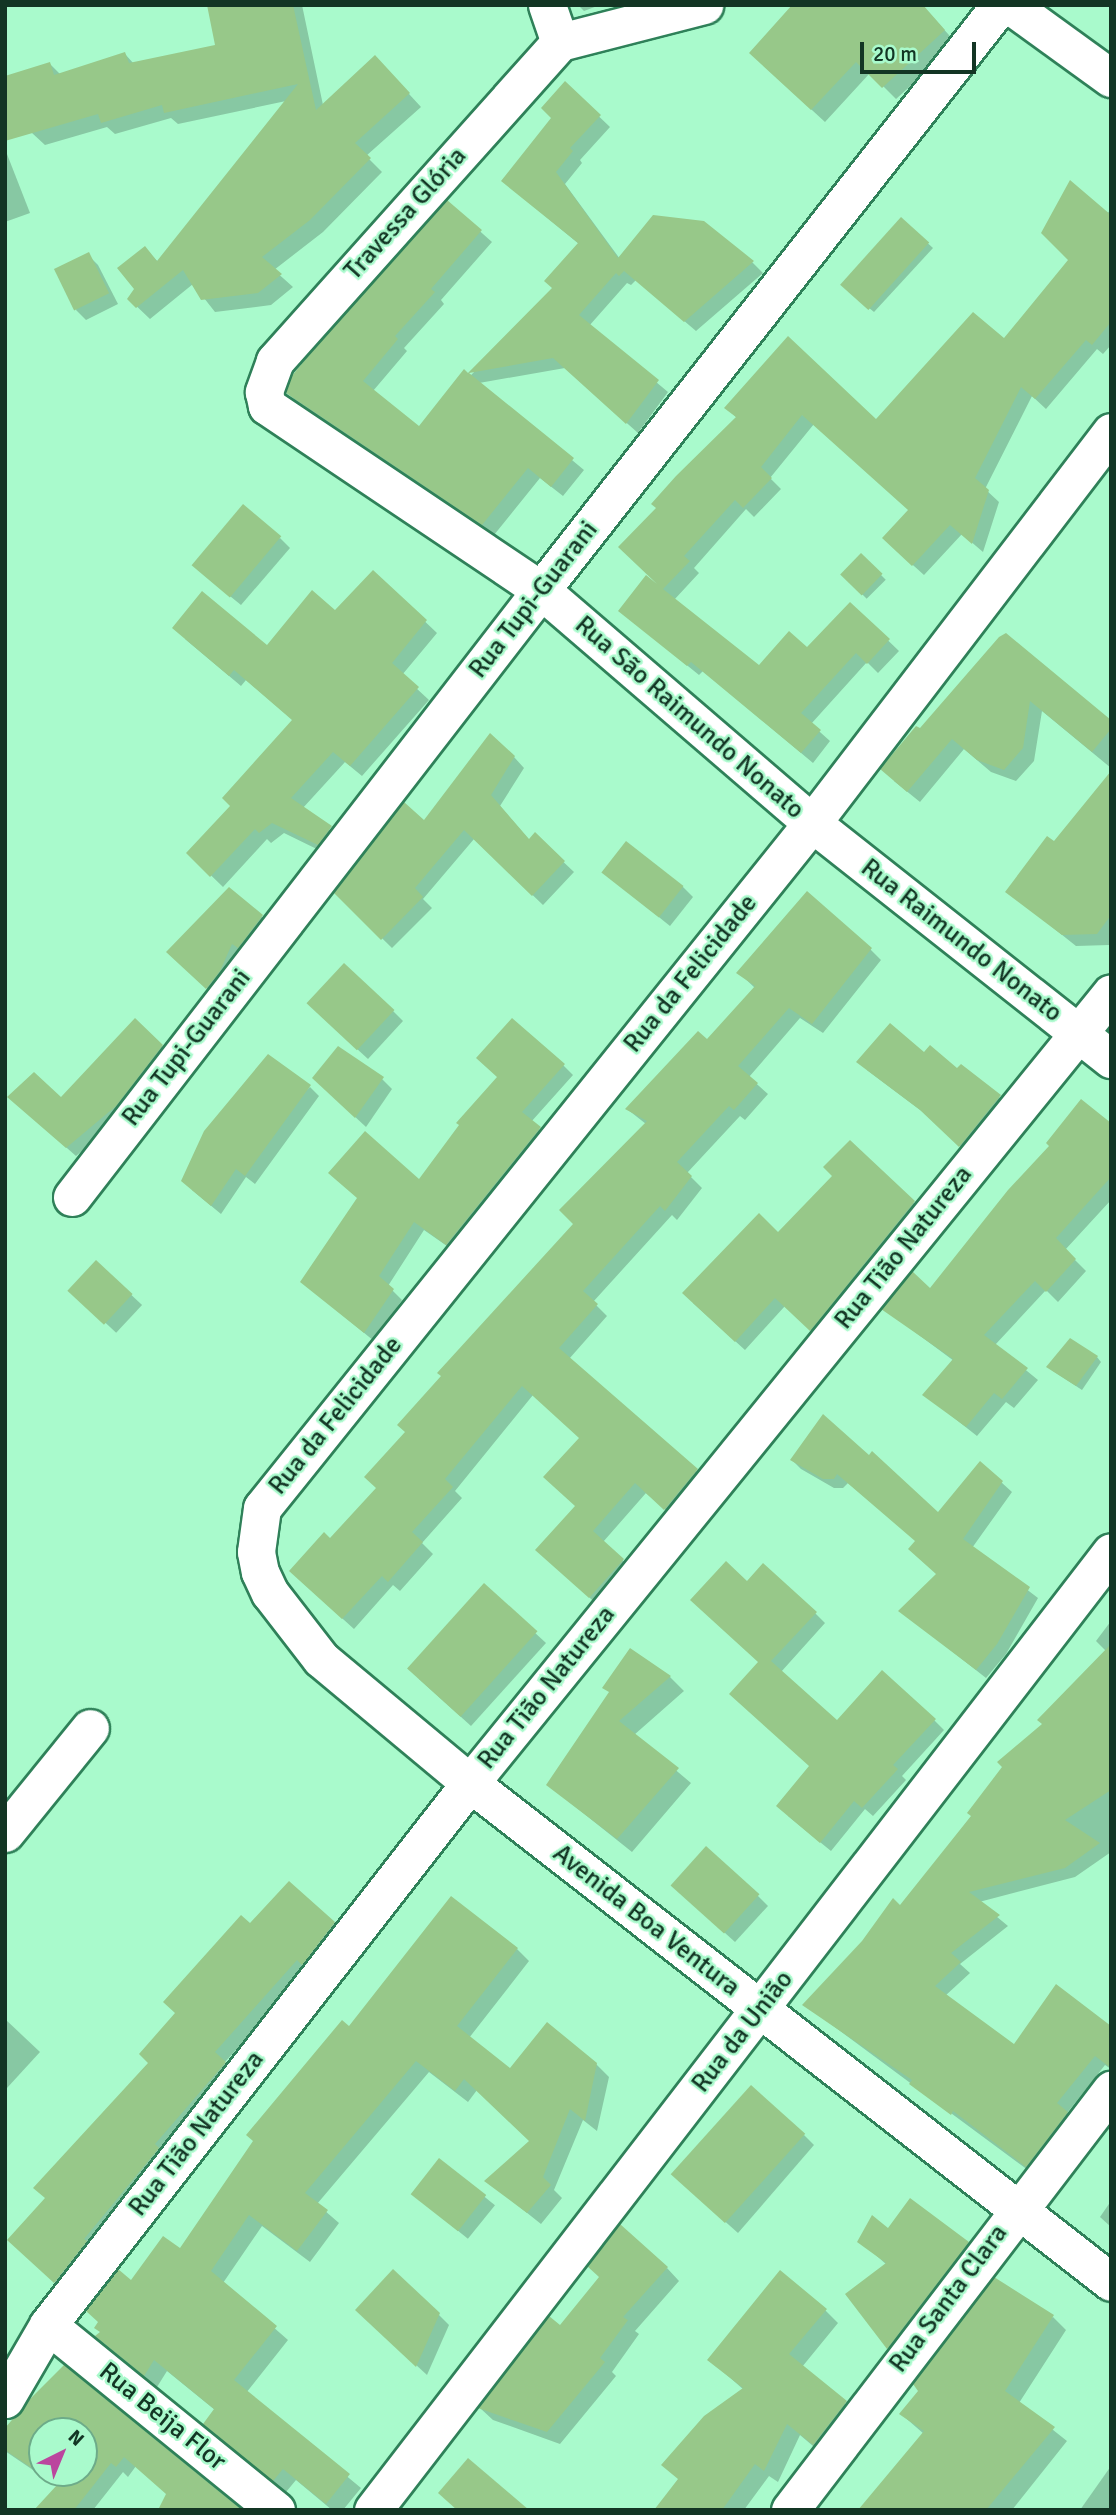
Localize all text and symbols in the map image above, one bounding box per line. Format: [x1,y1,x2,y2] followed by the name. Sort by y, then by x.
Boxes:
[864,28,979,72] scale bar
[873,41,917,67] text: 20 m
[338,141,474,287] street label: Travessa Glória
[463,515,605,685] street label: Rua Tupi-Guarani
[568,610,810,826] street label: Rua São Raimundo Nonato
[854,853,1068,1029] street label: Rua Raimundo Nonato
[618,889,764,1059] street label: Rua da Felicidade
[116,963,258,1133] street label: Rua Tupi-Guarani
[829,1160,979,1336] street label: Rua Tião Natureza
[263,1331,409,1501] street label: Rua da Felicidade
[472,1600,622,1776] street label: Rua Tião Natureza
[546,1838,746,2004] street label: Avenida Boa Ventura
[686,1965,800,2099] street label: Rua da União
[123,2045,271,2223] street label: Rua Tião Natureza
[883,2219,1015,2379] street label: Rua Santa Clara
[92,2356,232,2478] street label: Rua Beija Flor
[28,2417,98,2487] north arrow
[63,2425,89,2451] text: N

